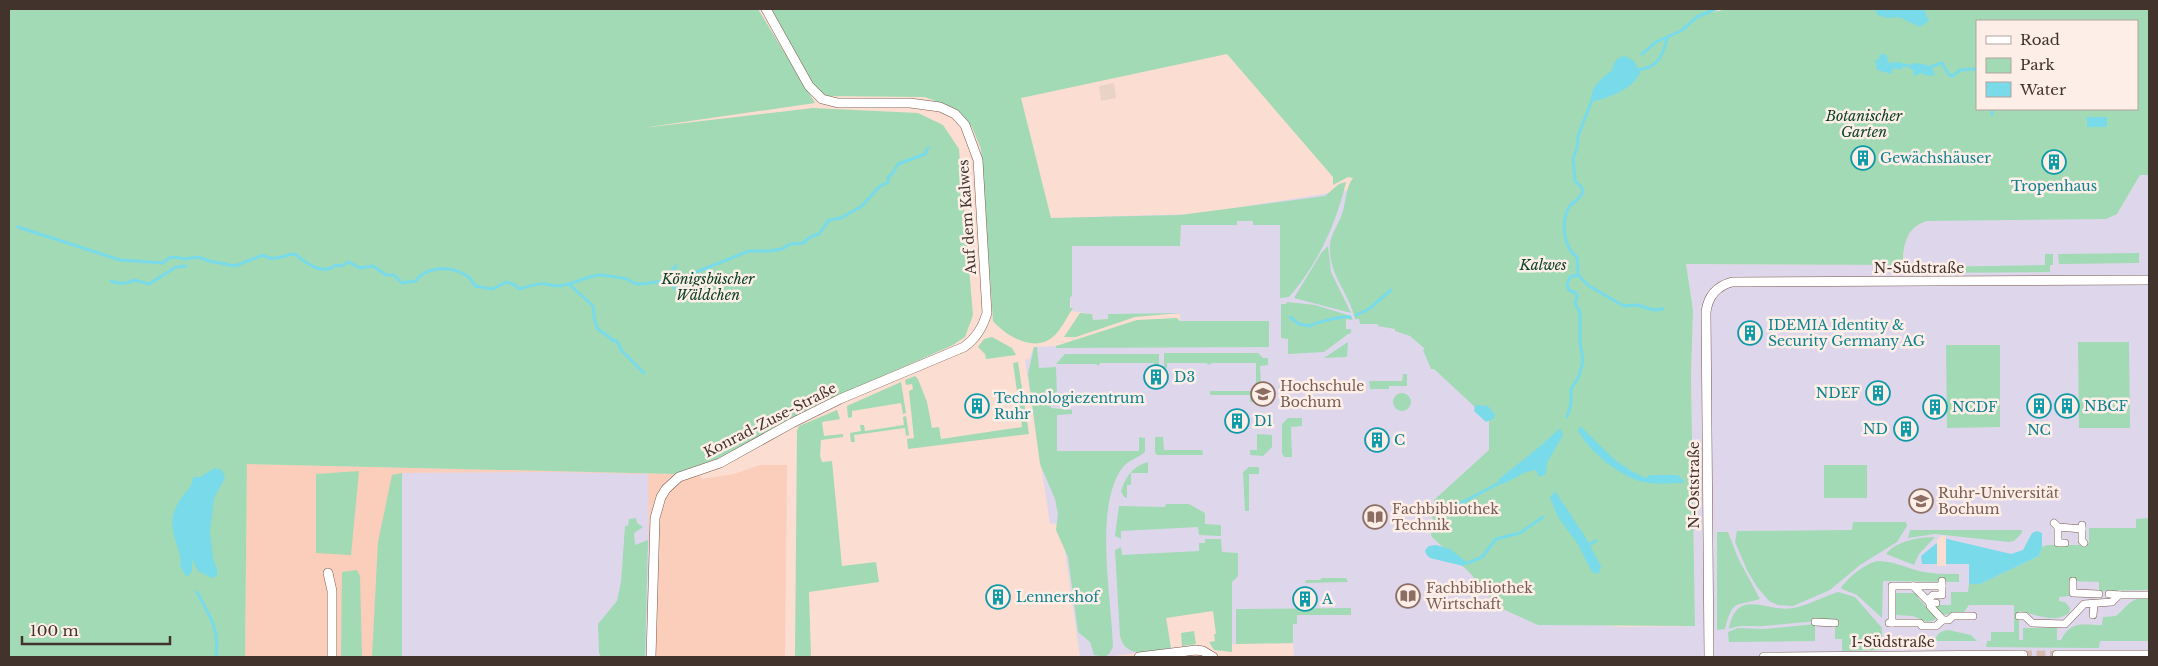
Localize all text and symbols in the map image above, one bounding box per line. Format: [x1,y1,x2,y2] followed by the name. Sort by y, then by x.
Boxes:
[1976,20,2138,110] legend
[2020,30,2060,49] text: Road
[2020,55,2056,74] text: Park
[2019,80,2067,99] text: Water
[1825,107,1903,141] park label: Botanischer Garten
[1850,145,1876,171] building icon: Gewächshäuser
[1880,149,1991,167] place label: Gewächshäuser
[2041,149,2067,175] building icon: Tropenhaus
[954,159,980,276] street label: Auf dem Kalwes
[2011,177,2097,195] place label: Tropenhaus
[1518,256,1567,274] park label: Kalwes
[1874,259,1964,277] street label: N-Südstraße
[661,270,755,304] park label: Königsbüscher Wäldchen
[1768,316,1925,350] place label: IDEMIA Identity & Security Germany AG
[1737,320,1763,346] building icon: IDEMIA Identity & Security Germany AG
[1143,364,1169,390] building icon: D3
[1174,368,1195,386] place label: D3
[1280,377,1364,411] place label: Hochschule Bochum
[701,379,839,461] street label: Konrad-Zuse-Straße
[1865,380,1891,406] building icon: NDEF
[1250,381,1276,407] school or university icon: Hochschule Bochum
[1816,384,1861,402] place label: NDEF
[994,389,1144,423] place label: Technologiezentrum Ruhr
[964,393,990,419] building icon: Technologiezentrum Ruhr
[2026,393,2052,419] building icon: NC
[2054,393,2080,419] building icon: NBCF
[1922,394,1948,420] building icon: NCDF
[2084,397,2129,415] place label: NBCF
[1952,398,1998,416] place label: NCDF
[1224,408,1250,434] building icon: D1
[1254,412,1273,430] place label: D1
[1893,416,1919,442] building icon: ND
[1863,420,1888,438] place label: ND
[2027,421,2051,439] place label: NC
[1364,427,1390,453] building icon: C
[1394,431,1405,449] place label: C
[1685,441,1703,529] street label: N-Oststraße
[1938,484,2060,518] place label: Ruhr-Universität Bochum
[1908,488,1934,514] school or university icon: Ruhr-Universität Bochum
[1392,500,1499,534] place label: Fachbibliothek Technik
[1362,504,1388,530] library icon: Fachbibliothek Technik
[1425,579,1533,613] place label: Fachbibliothek Wirtschaft
[1395,583,1421,609] library icon: Fachbibliothek Wirtschaft
[985,584,1011,610] building icon: Lennershof
[1292,586,1318,612] building icon: A
[1016,588,1101,606] place label: Lennershof
[1321,590,1333,608] place label: A
[22,614,170,646] scale bar
[30,621,79,640] text: 100 m
[1851,633,1935,651] street label: I-Südstraße

